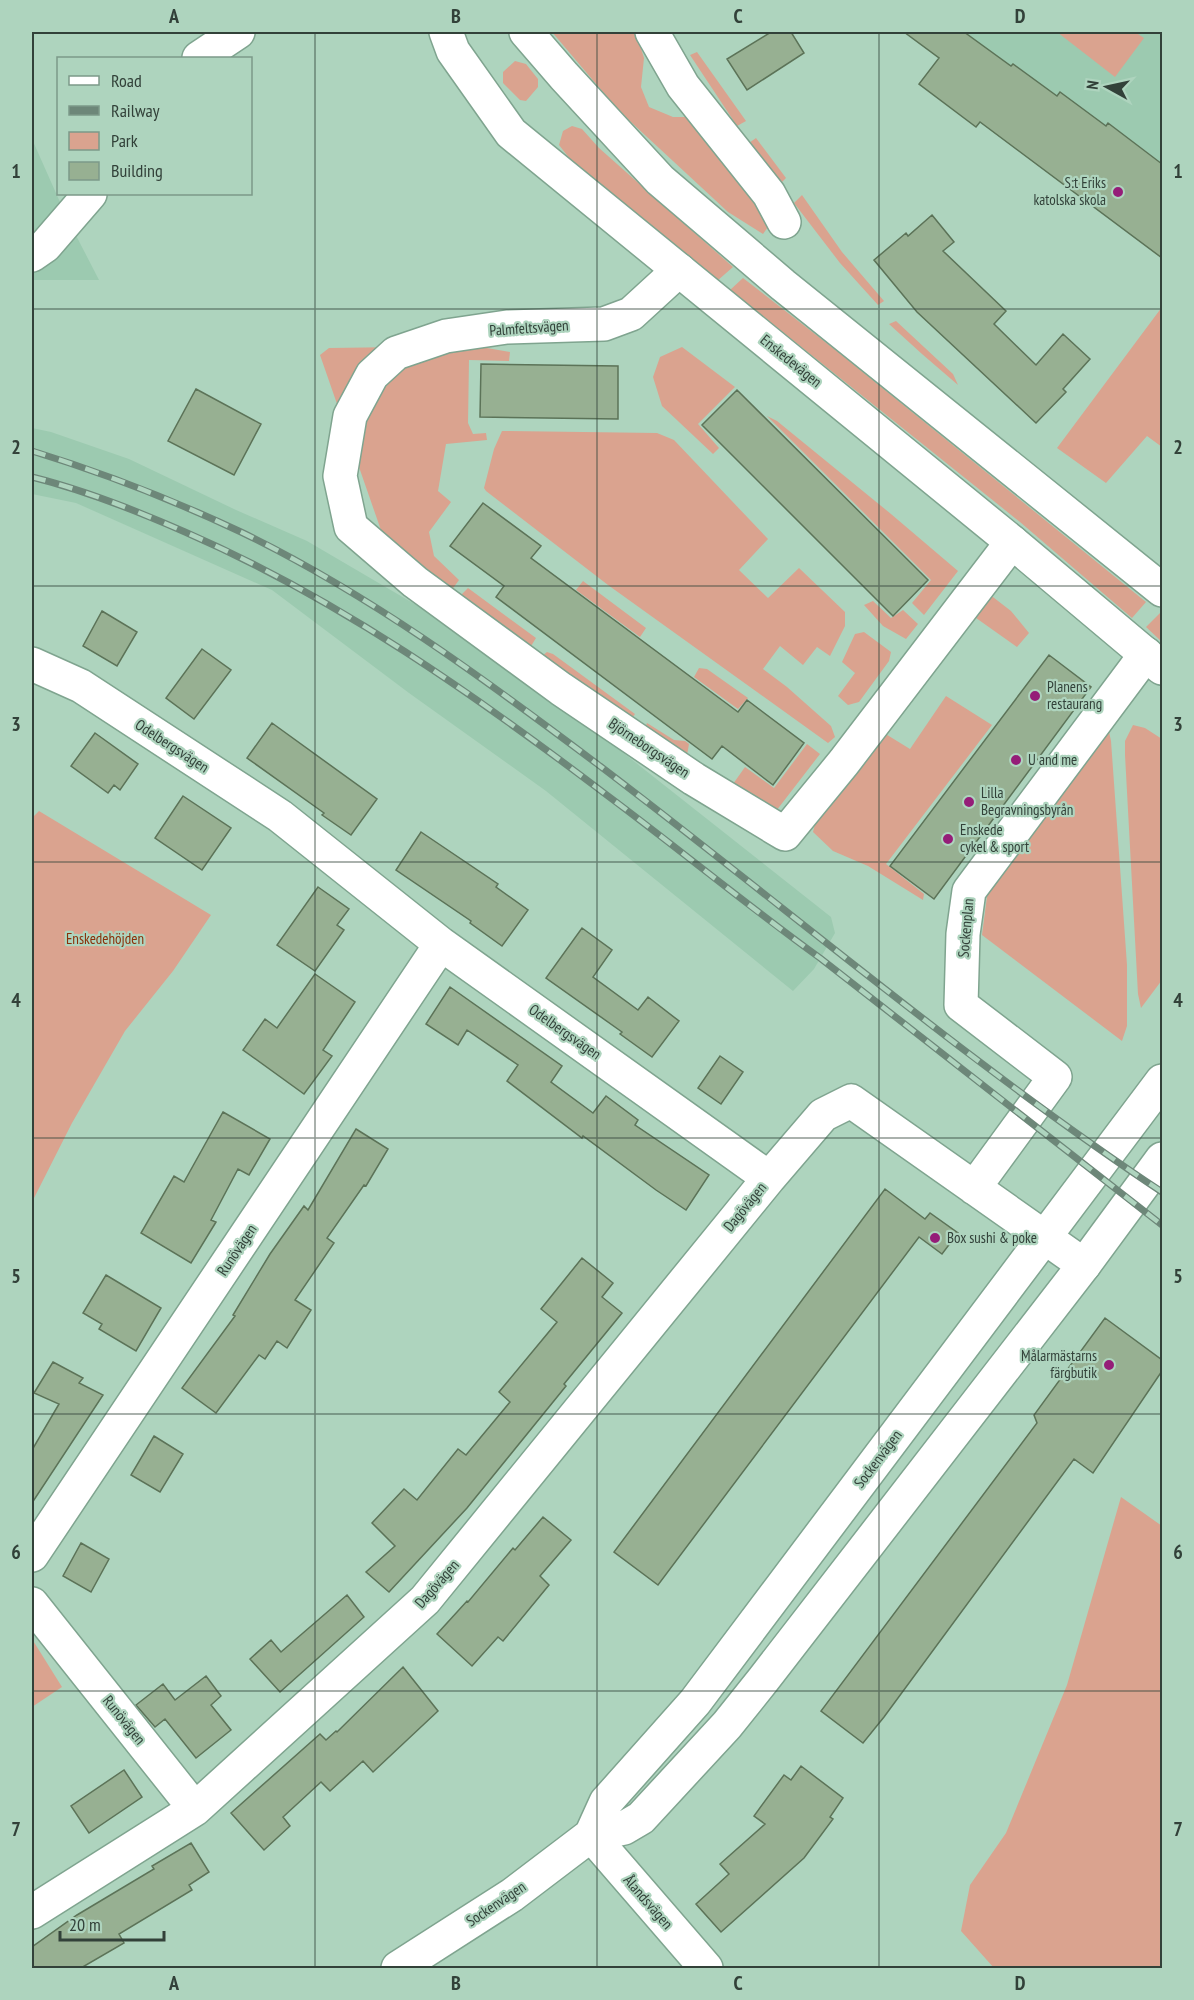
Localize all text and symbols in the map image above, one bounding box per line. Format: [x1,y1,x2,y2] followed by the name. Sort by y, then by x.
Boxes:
[168,3,180,29] text: A
[451,3,461,29] text: B
[733,3,743,29] text: C
[1015,3,1026,29] text: D
[57,57,252,195] legend
[1077,57,1137,117] north arrow
[111,69,142,92] text: Road
[1082,79,1103,91] text: N
[111,99,160,122] text: Railway
[111,129,138,152] text: Park
[11,158,21,184] text: 1
[1173,158,1183,184] text: 1
[111,159,163,182] text: Building
[1033,173,1106,209] place label: S:t Eriks katolska skola
[1111,185,1125,199] marker: S:t Eriks katolska skola
[489,315,569,340] street label: Palmfeltsvägen
[757,330,826,391] street label: Enskedevägen
[11,434,21,460] text: 2
[1173,434,1183,460] text: 2
[1047,677,1102,713] place label: Planens restaurang
[1028,689,1042,703] marker: Planens restaurang
[11,711,21,737] text: 3
[1173,711,1183,737] text: 3
[605,714,693,782] street label: Björneborgsvägen
[132,715,213,776] street label: Odelbergsvägen
[1028,750,1077,769] place label: U and me
[1009,753,1023,767] marker: U and me
[981,783,1073,819] place label: Lilla Begravningsbyrån
[962,795,976,809] marker: Lilla Begravningsbyrån
[960,820,1029,856] place label: Enskede cykel & sport
[941,832,955,846] marker: Enskede cykel & sport
[953,898,978,958] street label: Sockenplan
[66,929,144,948] park label: Enskedehöjden
[11,987,21,1013] text: 4
[1173,987,1183,1013] text: 4
[525,1000,605,1063] street label: Odelbergsvägen
[719,1178,770,1235] street label: Dagövägen
[213,1220,261,1279] street label: Runövägen
[947,1228,1037,1247] place label: Box sushi & poke
[928,1231,942,1245] marker: Box sushi & poke
[11,1263,21,1289] text: 5
[1173,1263,1183,1289] text: 5
[1021,1346,1097,1382] place label: Målarmästarns färgbutik
[1102,1358,1116,1372] marker: Målarmästarns färgbutik
[850,1426,906,1491] street label: Sockenvägen
[11,1539,21,1565] text: 6
[1173,1539,1183,1565] text: 6
[411,1556,463,1612] street label: Dagövägen
[99,1691,150,1748] street label: Runövägen
[11,1816,21,1842] text: 7
[1173,1816,1183,1842] text: 7
[620,1871,677,1933] street label: Ålandsvägen
[462,1877,529,1930] street label: Sockenvägen
[60,1904,164,1942] scale bar
[69,1913,101,1936] text: 20 m
[168,1970,180,1996] text: A
[451,1970,461,1996] text: B
[733,1970,743,1996] text: C
[1015,1970,1026,1996] text: D

